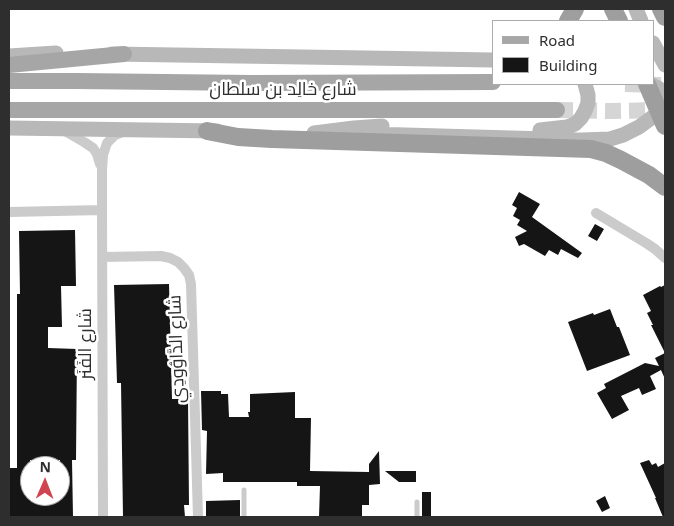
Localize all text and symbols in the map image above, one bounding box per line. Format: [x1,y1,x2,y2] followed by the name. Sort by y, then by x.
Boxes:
[492,20,654,85] legend
[539,30,575,50] text: Road
[539,55,597,75] text: Building
[209,79,357,101] street label: شارع خالِد بن سلطان
[164,295,190,403] street label: شارع الدَّاوُودِي
[75,308,97,380] street label: شارع الفَنَر
[20,456,70,506] north arrow
[39,457,51,476] text: N

